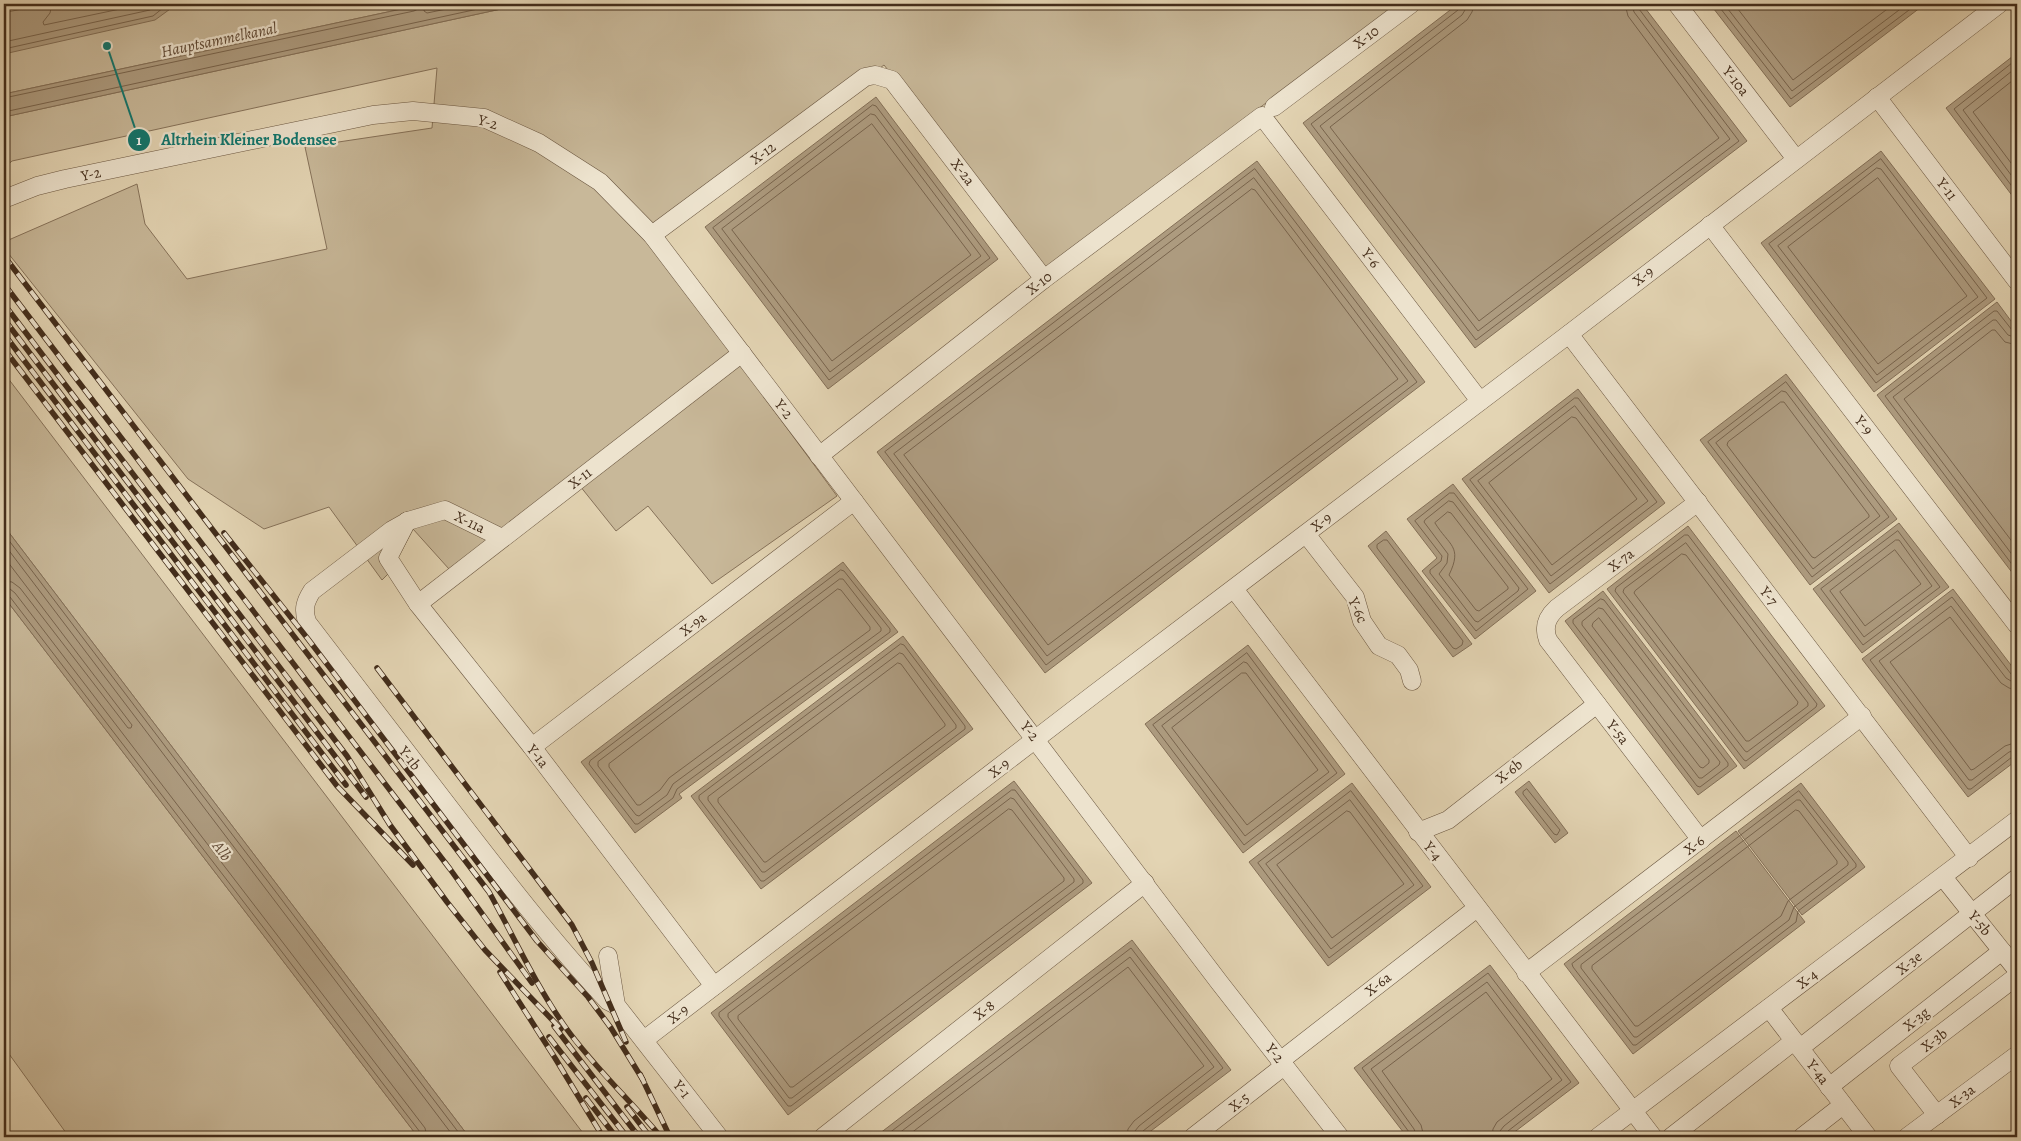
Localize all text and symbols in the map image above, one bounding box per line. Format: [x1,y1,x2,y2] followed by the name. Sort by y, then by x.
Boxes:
[159,17,279,63] water label: Hauptsammelkanal
[1349,21,1383,53] street label: X-10
[1717,61,1754,100] street label: Y-10a
[475,109,500,134] street label: Y-2
[126,124,347,155] callout: Altrhein Kleiner Bodensee
[160,129,337,151] text: Altrhein Kleiner Bodensee
[136,130,142,150] text: 1
[746,137,780,169] street label: X-12
[946,154,980,190] street label: X-2a
[78,162,103,186] street label: Y-2
[1931,173,1962,204] street label: Y-11
[1356,243,1385,272] street label: Y-6
[1628,261,1658,290] street label: X-9
[1022,267,1056,299] street label: X-10
[769,394,798,423] street label: Y-2
[1849,410,1878,439] street label: Y-9
[564,462,596,494] street label: X-11
[451,506,489,538] street label: X-11a
[1306,507,1336,536] street label: X-9
[1604,544,1638,576] street label: X-7a
[1755,582,1783,610] street label: Y-7
[1343,593,1372,626] street label: Y-6c
[676,607,710,641] street label: X-9a
[1601,715,1634,749] street label: Y-5a
[1015,716,1044,745] street label: Y-2
[522,739,554,772] street label: Y-1a
[394,741,426,775] street label: Y-1b
[984,753,1014,782] street label: X-9
[1491,754,1527,788] street label: X-6b
[1679,830,1709,859] street label: X-6
[207,836,237,866] water label: Alb
[1418,836,1447,865] street label: Y-4
[1963,905,1996,940] street label: Y-5b
[1892,946,1926,979] street label: X-3e
[1792,964,1822,993] street label: X-4
[1361,967,1395,1001] street label: X-6a
[969,995,999,1025] street label: X-8
[663,999,693,1028] street label: X-9
[1899,1002,1934,1036] street label: X-3g
[1917,1023,1952,1057] street label: X-3b
[1260,1038,1289,1067] street label: Y-2
[1801,1055,1834,1089] street label: Y-4a
[668,1075,695,1102] street label: Y-1
[1945,1080,1979,1112] street label: X-3a
[1225,1088,1253,1116] street label: X-5

